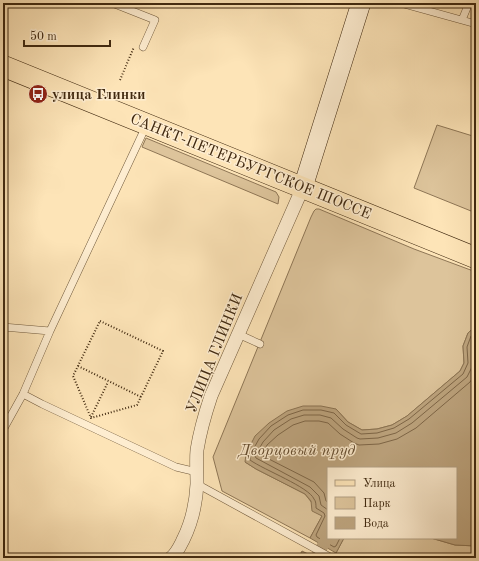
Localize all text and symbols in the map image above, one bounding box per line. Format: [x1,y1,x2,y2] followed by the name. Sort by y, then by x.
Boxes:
[24,22,110,48] scale bar
[30,30,57,43] text: 50 m
[27,83,49,105] bus stop icon: улица Глинки
[52,88,146,103] place label: улица Глинки
[128,112,373,223] street label: САНКТ-ПЕТЕРБУРГСКОЕ ШОССЕ
[185,292,246,415] street label: УЛИЦА ГЛИНКИ
[237,443,355,459] water label: Дворцовый пруд
[327,467,457,539] legend
[363,478,396,490] text: Улица
[363,498,391,510] text: Парк
[363,518,389,530] text: Вода

